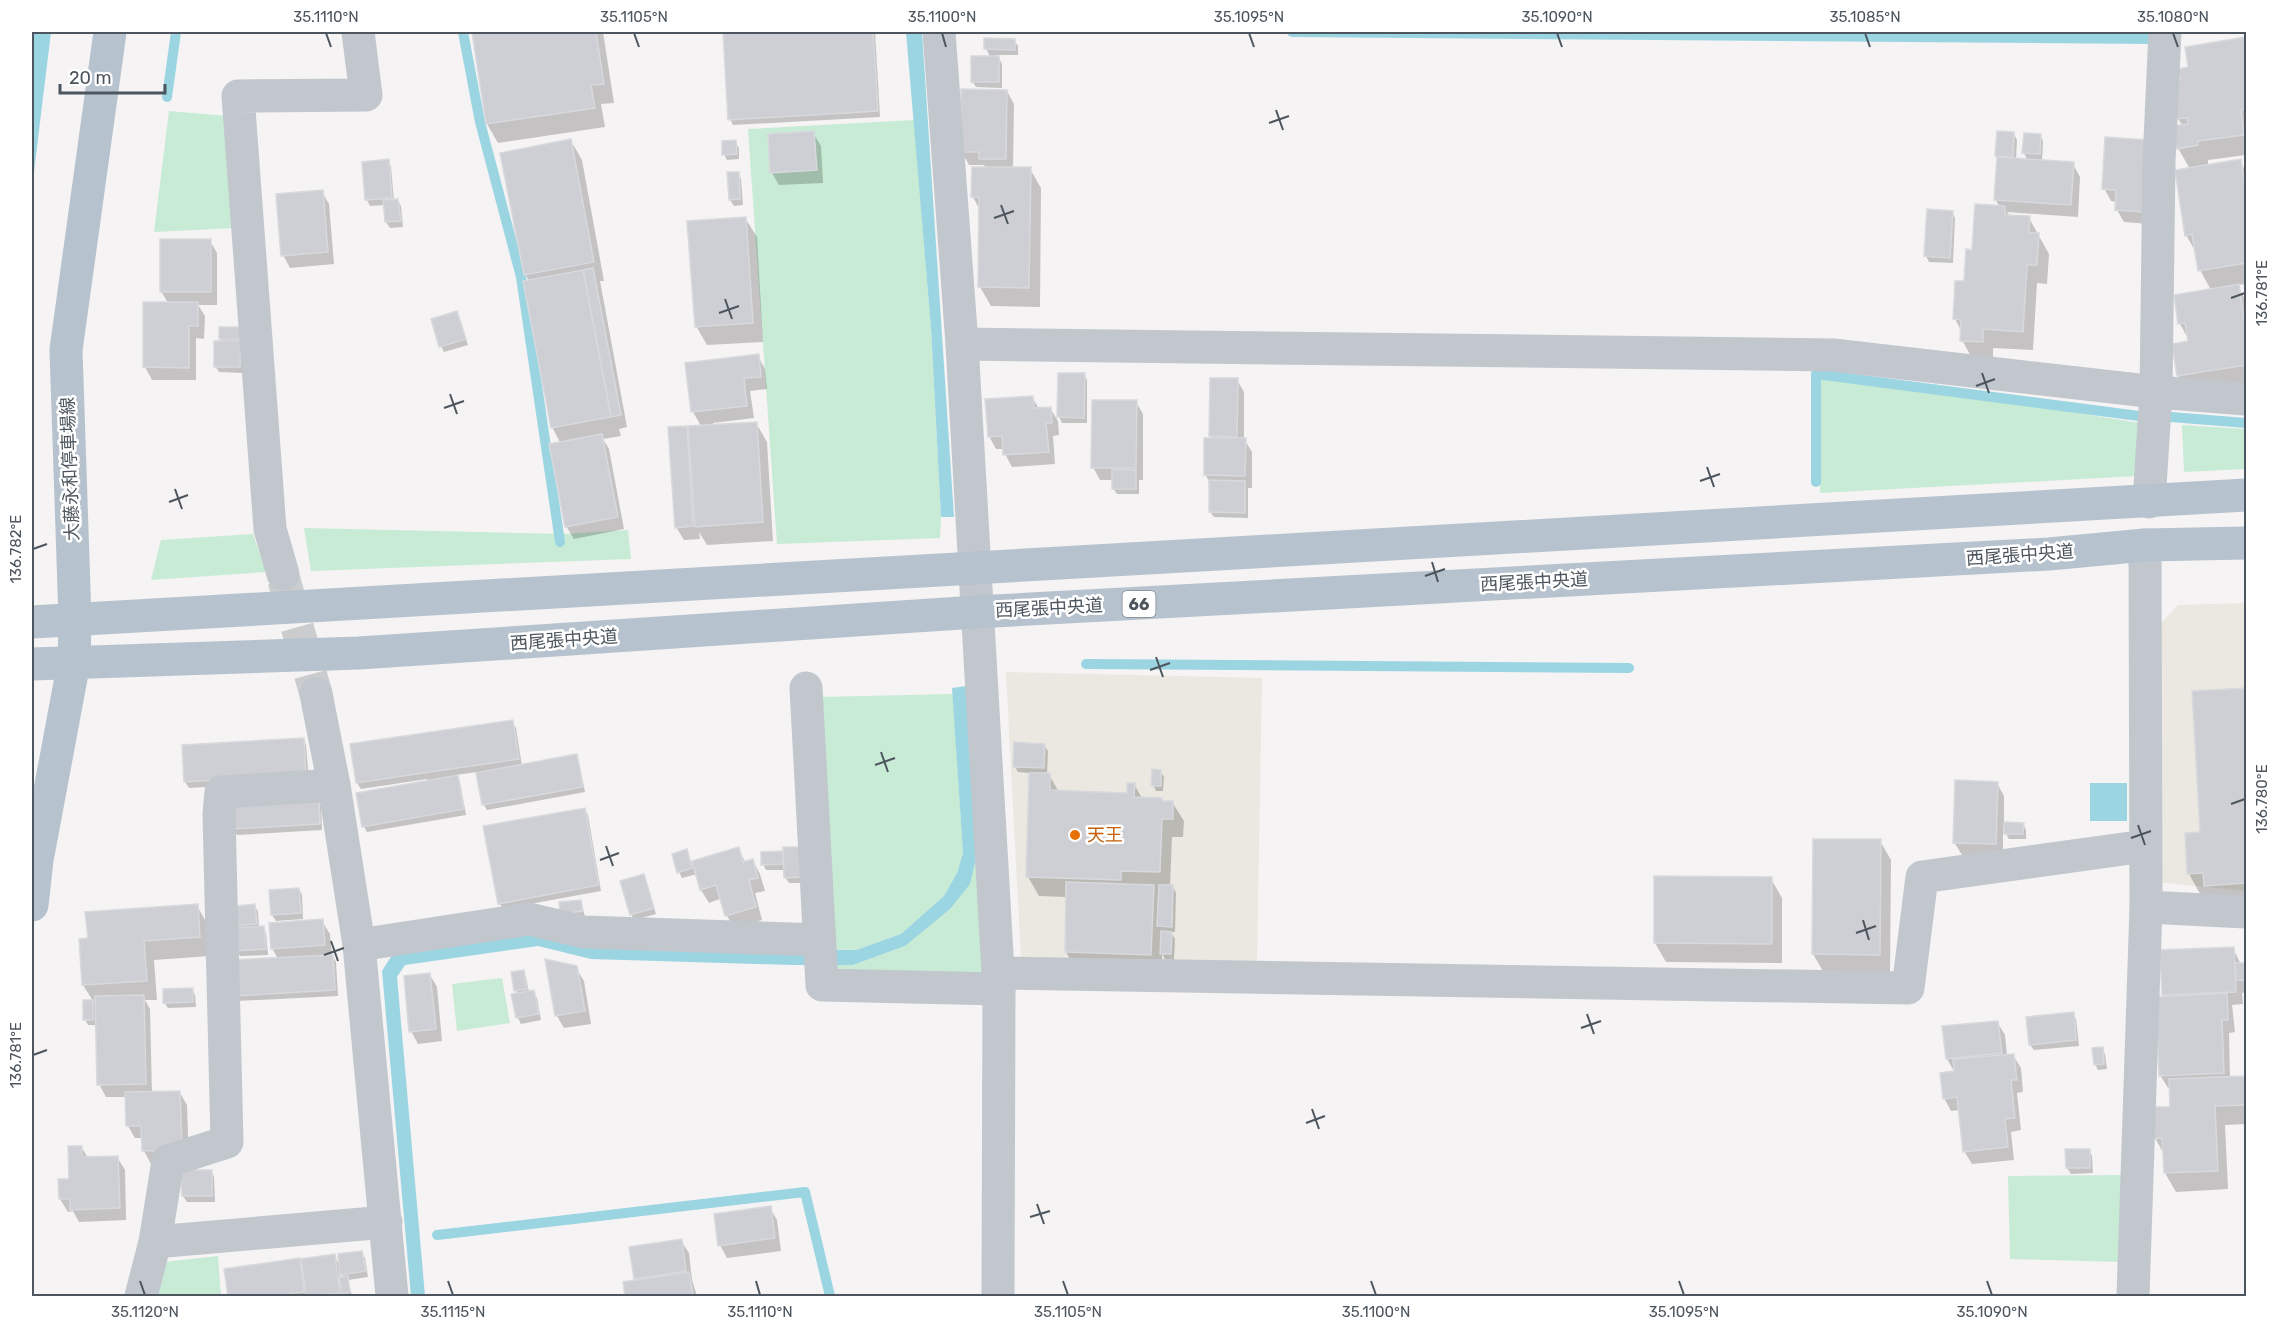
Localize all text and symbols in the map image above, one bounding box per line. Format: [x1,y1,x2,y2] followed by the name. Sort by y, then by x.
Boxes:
[293,8,359,26] text: 35.1110°N
[600,8,668,26] text: 35.1105°N
[908,8,976,26] text: 35.1100°N
[1214,8,1284,26] text: 35.1095°N
[1521,8,1593,26] text: 35.1090°N
[1829,8,1901,26] text: 35.1085°N
[2137,8,2209,26] text: 35.1080°N
[60,57,165,95] scale bar
[69,67,111,89] text: 20 m
[2253,260,2271,326] text: 136.781°E
[56,397,84,541] street label: 大藤永和停車場線
[7,515,25,583] text: 136.782°E
[1965,540,2075,570] street label: 西尾張中央道
[1479,568,1589,596] street label: 西尾張中央道
[1122,591,1156,617] road number: 66
[994,594,1104,622] street label: 西尾張中央道
[509,625,619,655] street label: 西尾張中央道
[2253,764,2271,834] text: 136.780°E
[1087,824,1123,846] place label: 天王
[1068,828,1082,842] marker: 天王
[7,1022,25,1088] text: 136.781°E
[111,1303,179,1321] text: 35.1120°N
[421,1303,485,1321] text: 35.1115°N
[727,1303,793,1321] text: 35.1110°N
[1034,1303,1102,1321] text: 35.1105°N
[1342,1303,1410,1321] text: 35.1100°N
[1649,1303,1719,1321] text: 35.1095°N
[1956,1303,2028,1321] text: 35.1090°N

